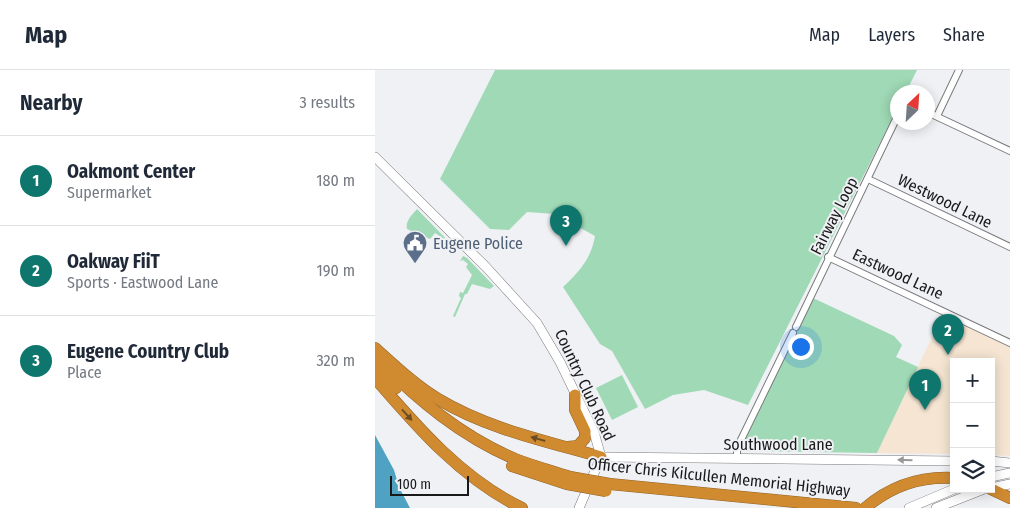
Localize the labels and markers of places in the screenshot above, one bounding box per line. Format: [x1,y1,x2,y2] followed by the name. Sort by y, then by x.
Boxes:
[550,205,582,246] pin: 3
[402,230,428,264] public building icon: Eugene Police
[433,234,523,253] place label: Eugene Police
[932,314,964,355] pin: 2
[909,369,941,410] pin: 1

